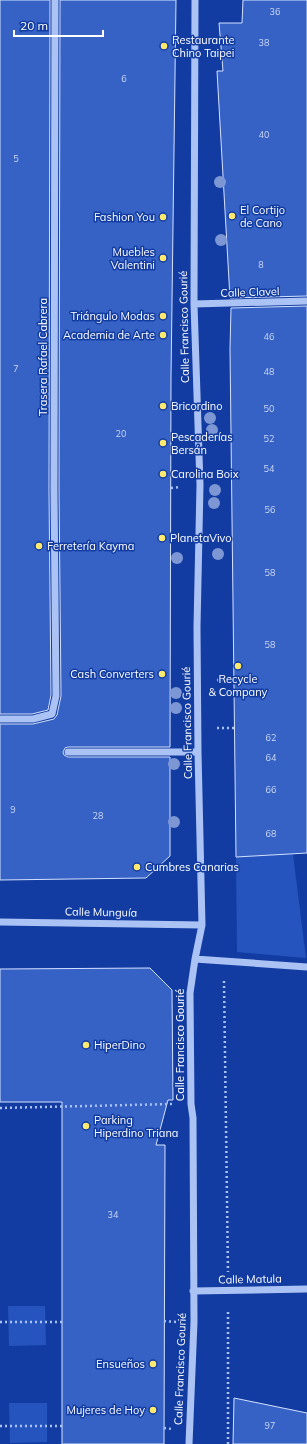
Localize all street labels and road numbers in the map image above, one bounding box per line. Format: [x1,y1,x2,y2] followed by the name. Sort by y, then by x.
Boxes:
[176,271,192,383] street label: Calle Francisco Gourié
[220,284,280,300] street label: Calle Clavel
[36,298,50,416] street label: Trasera Rafael Cabrera
[179,667,195,779] street label: Calle Francisco Gourié
[65,904,137,920] street label: Calle Munguía
[173,989,187,1101] street label: Calle Francisco Gourié
[218,1271,282,1287] street label: Calle Matula
[171,1313,189,1425] street label: Calle Francisco Gourié

